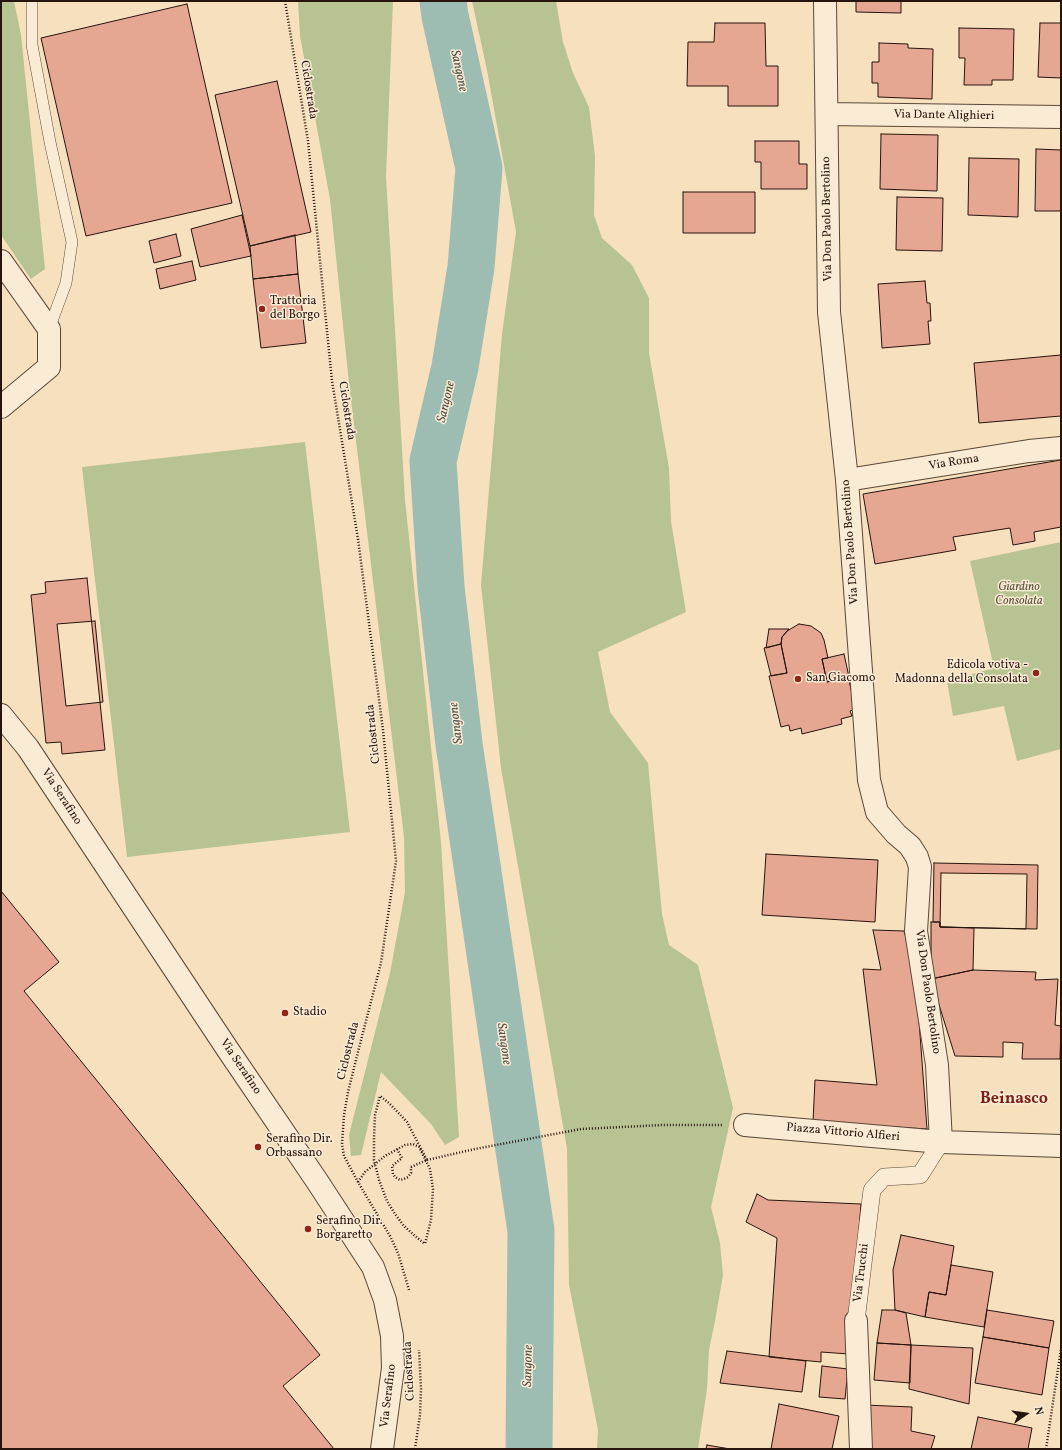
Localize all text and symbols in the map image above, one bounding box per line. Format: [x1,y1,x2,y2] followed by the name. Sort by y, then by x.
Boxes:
[446,49,470,93] water label: Sangone
[296,59,320,121] street label: Ciclostrada
[894,108,994,124] street label: Via Dante Alighieri
[820,156,836,282] street label: Via Don Paolo Bertolino
[270,295,320,323] place label: Trattoria del Borgo
[257,304,267,314] marker: Trattoria del Borgo
[334,380,358,442] street label: Ciclostrada
[435,380,459,424] water label: Sangone
[928,452,980,474] street label: Via Roma
[839,479,863,605] street label: Via Don Paolo Bertolino
[995,581,1043,609] park label: Giardino Consolata
[895,659,1028,687] place label: Edicola votiva - Madonna della Consolata
[1031,668,1041,678] marker: Edicola votiva - Madonna della Consolata
[806,672,875,686] place label: San Giacomo
[793,674,803,684] marker: San Giacomo
[447,701,467,745] water label: Sangone
[364,704,384,764] street label: Ciclostrada
[38,766,84,828] street label: Via Serafino
[911,929,943,1055] street label: Via Don Paolo Bertolino
[293,1006,327,1020] place label: Stadio
[280,1008,290,1018] marker: Stadio
[335,1020,363,1082] street label: Ciclostrada
[492,1022,514,1066] water label: Sangone
[216,1036,264,1098] street label: Via Serafino
[980,1090,1048,1110] district label: Beinasco
[786,1121,900,1145] street label: Piazza Vittorio Alfieri
[266,1133,333,1161] place label: Serafino Dir. Orbassano
[253,1142,263,1152] marker: Serafino Dir. Orbassano
[316,1215,383,1243] place label: Serafino Dir. Borgaretto
[303,1224,313,1234] marker: Serafino Dir. Borgaretto
[851,1243,873,1303] street label: Via Trucchi
[401,1341,419,1401] street label: Ciclostrada
[521,1345,537,1387] water label: Sangone
[378,1363,400,1429] street label: Via Serafino
[1006,1394,1046,1434] north arrow
[1030,1406,1046,1417] text: N

